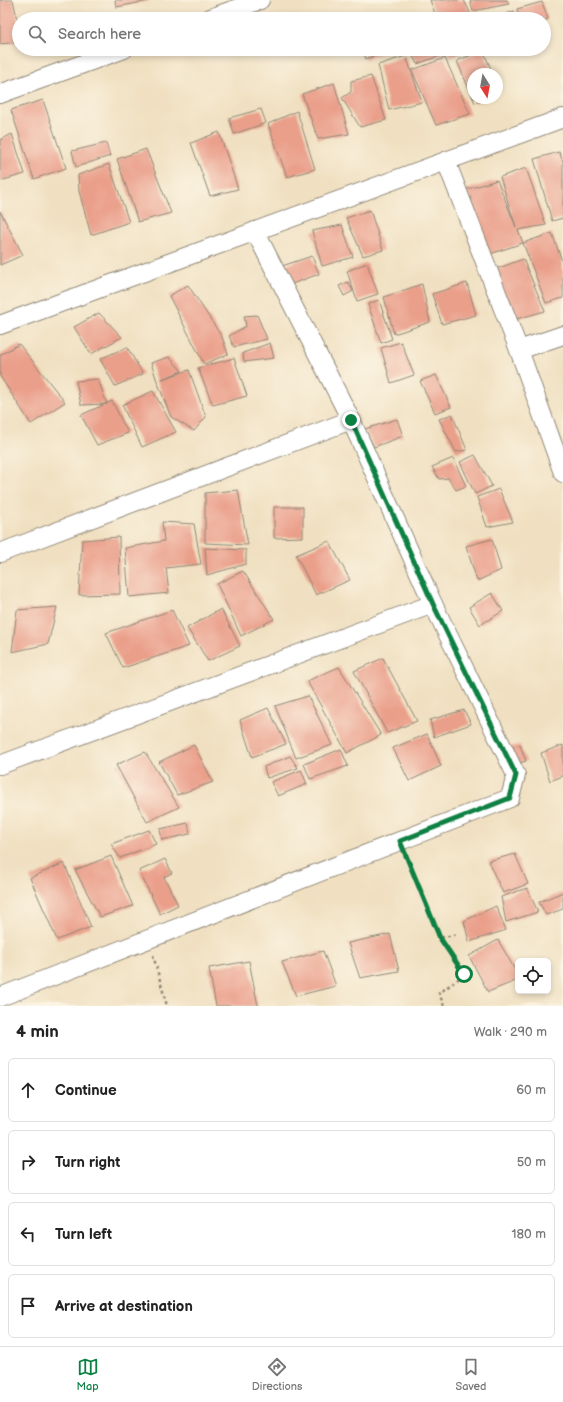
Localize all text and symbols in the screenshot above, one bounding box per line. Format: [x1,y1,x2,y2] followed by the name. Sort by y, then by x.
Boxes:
[12,12,551,56] search box
[26,23,48,45] icon: search
[58,25,141,44] text: Search here
[467,68,503,104] north arrow
[342,411,360,429] route end
[515,958,551,994] map controls
[515,958,551,994] button: locate
[455,965,473,983] route start
[16,1022,59,1042] text: 4 min
[474,1024,547,1040] text: Walk · 290 m
[17,1079,39,1101] icon: ahead
[55,1081,117,1100] text: Continue
[516,1082,546,1098] text: 60 m
[17,1151,39,1173] icon: right
[55,1153,120,1172] text: Turn right
[517,1154,546,1170] text: 50 m
[17,1223,39,1245] icon: left
[55,1225,112,1244] text: Turn left
[511,1226,546,1242] text: 180 m
[17,1295,39,1317] icon: arrive
[55,1297,193,1316] text: Arrive at destination
[77,1356,99,1393] tab: Map
[252,1356,302,1393] tab: Directions
[456,1356,486,1393] tab: Saved

